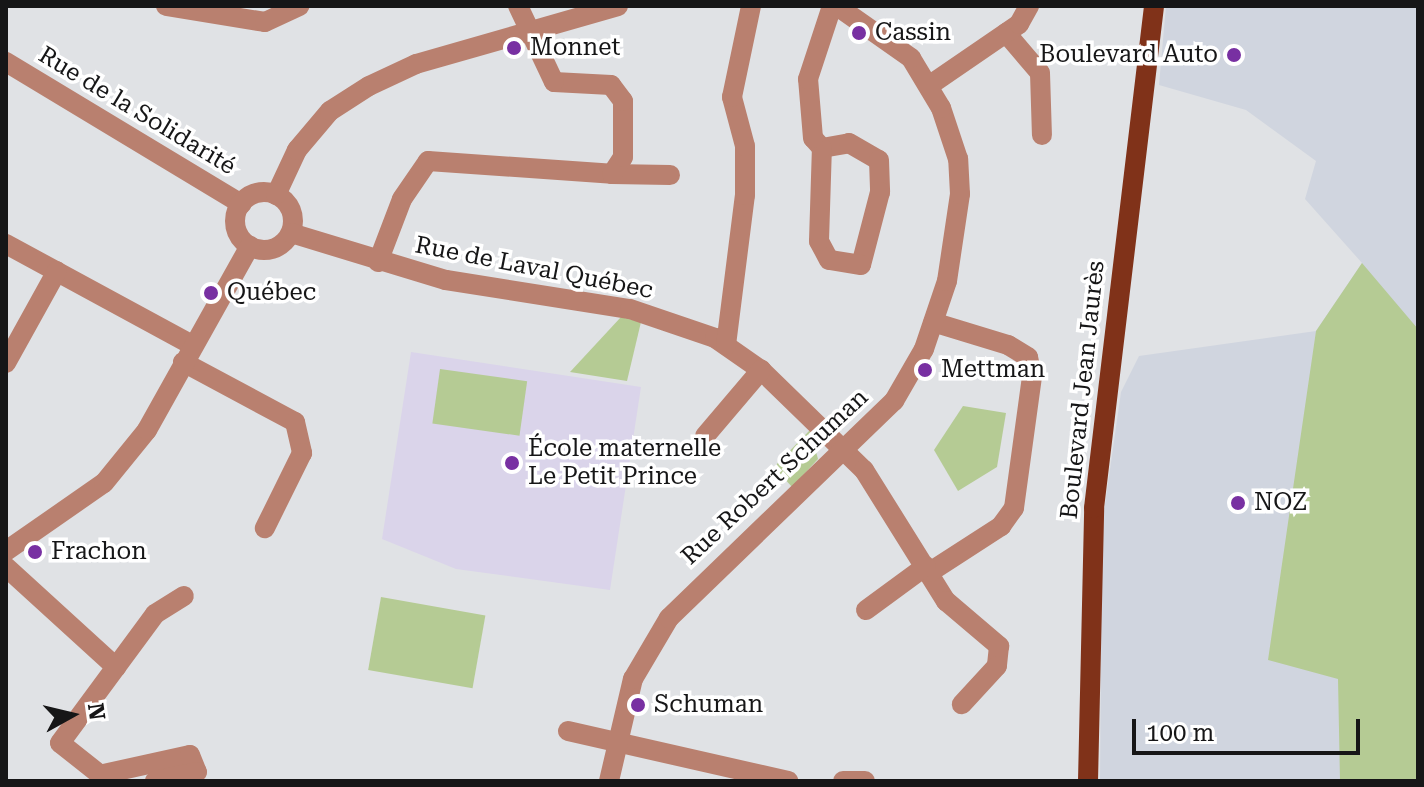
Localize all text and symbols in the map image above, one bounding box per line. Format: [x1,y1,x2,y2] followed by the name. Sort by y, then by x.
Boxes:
[875,19,951,47] place label: Cassin
[850,24,868,42] marker: Cassin
[530,34,620,62] place label: Monnet
[505,39,523,57] marker: Monnet
[33,41,241,181] street label: Rue de la Solidarité
[1039,41,1218,69] place label: Boulevard Auto
[1225,46,1243,64] marker: Boulevard Auto
[413,231,655,305] street label: Rue de Laval Québec
[1055,259,1111,521] street label: Boulevard Jean Jaurès
[227,279,316,307] place label: Québec
[202,284,220,302] marker: Québec
[941,356,1045,384] place label: Mettman
[916,361,934,379] marker: Mettman
[676,383,874,571] street label: Rue Robert Schuman
[528,435,721,491] place label: École maternelle Le Petit Prince
[503,454,521,472] marker: École maternelle Le Petit Prince
[1254,489,1307,517] place label: NOZ
[1229,494,1247,512] marker: NOZ
[51,538,147,566] place label: Frachon
[26,543,44,561] marker: Frachon
[32,675,112,755] north arrow
[654,691,763,719] place label: Schuman
[629,696,647,714] marker: Schuman
[83,701,110,722] text: N
[1136,703,1364,753] scale bar
[1146,719,1214,747] text: 100 m

